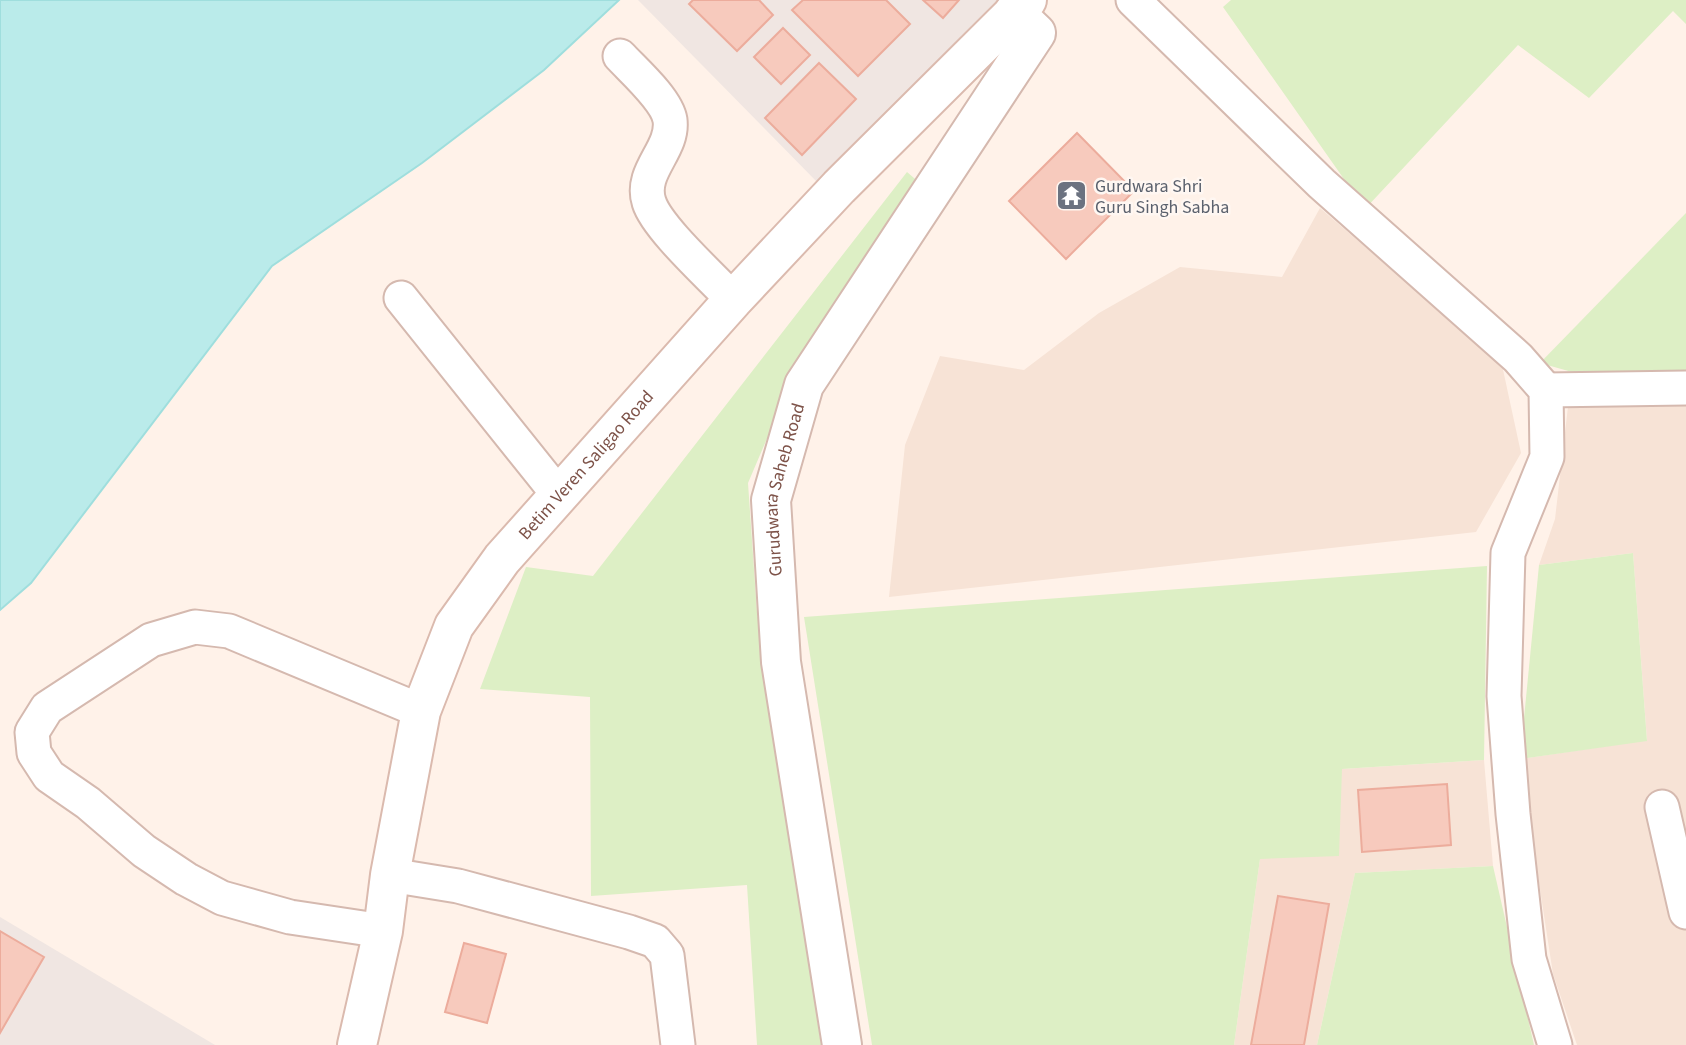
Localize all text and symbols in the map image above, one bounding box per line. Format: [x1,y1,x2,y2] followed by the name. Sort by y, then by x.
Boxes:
[1095,174,1229,220] place label: Gurdwara Shri Guru Singh Sabha
[1055,179,1089,213] temple icon: Gurdwara Shri Guru Singh Sabha
[513,385,660,545] street label: Betim Veren Saligao Road
[759,400,811,577] street label: Gurudwara Saheb Road

